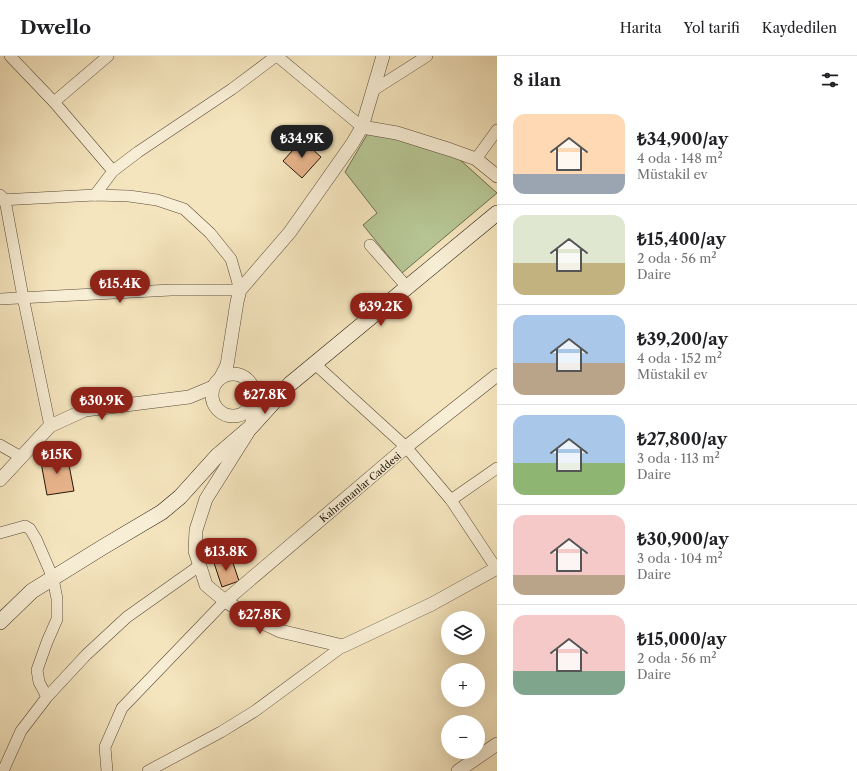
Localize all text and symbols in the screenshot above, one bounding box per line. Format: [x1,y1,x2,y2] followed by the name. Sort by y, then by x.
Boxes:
[20,16,91,39] text: Dwello
[620,19,662,37] text: Harita
[684,19,740,37] text: Yol tarifi
[762,19,837,37] text: Kaydedilen
[819,69,841,91] icon: filters
[513,70,561,90] text: 8 ilan
[269,125,335,159] pin: ₺34.9K
[637,129,728,149] text: ₺34,900/ay
[280,130,324,146] text: ₺34.9K
[545,130,593,178] icon: home
[637,150,723,166] text: 4 oda · 148 m²
[637,166,708,182] text: Müstakil ev
[637,229,726,249] text: ₺15,400/ay
[545,231,593,279] icon: home
[637,250,717,266] text: 2 oda · 56 m²
[637,266,671,282] text: Daire
[87,270,153,304] pin: ₺15.4K
[99,275,141,291] text: ₺15.4K
[348,293,414,327] pin: ₺39.2K
[359,298,403,314] text: ₺39.2K
[637,329,728,349] text: ₺39,200/ay
[545,331,593,379] icon: home
[637,350,722,366] text: 4 oda · 152 m²
[637,366,708,382] text: Müstakil ev
[232,381,298,415] pin: ₺27.8K
[243,386,287,402] text: ₺27.8K
[69,387,135,421] pin: ₺30.9K
[80,392,124,408] text: ₺30.9K
[637,429,727,449] text: ₺27,800/ay
[545,431,593,479] icon: home
[33,441,81,475] pin: ₺15K
[42,446,72,462] text: ₺15K
[317,449,404,525] street label: Kahramanlar Caddesi
[637,450,720,466] text: 3 oda · 113 m²
[637,466,671,482] text: Daire
[637,529,729,549] text: ₺30,900/ay
[545,531,593,579] icon: home
[193,538,259,572] pin: ₺13.8K
[205,543,247,559] text: ₺13.8K
[637,550,723,566] text: 3 oda · 104 m²
[637,566,671,582] text: Daire
[227,601,293,635] pin: ₺27.8K
[238,606,282,622] text: ₺27.8K
[441,611,485,759] map controls
[441,611,485,655] button: layers
[637,629,726,649] text: ₺15,000/ay
[545,631,593,679] icon: home
[637,650,717,666] text: 2 oda · 56 m²
[441,663,485,707] button: +
[637,666,671,682] text: Daire
[441,715,485,759] button: −

